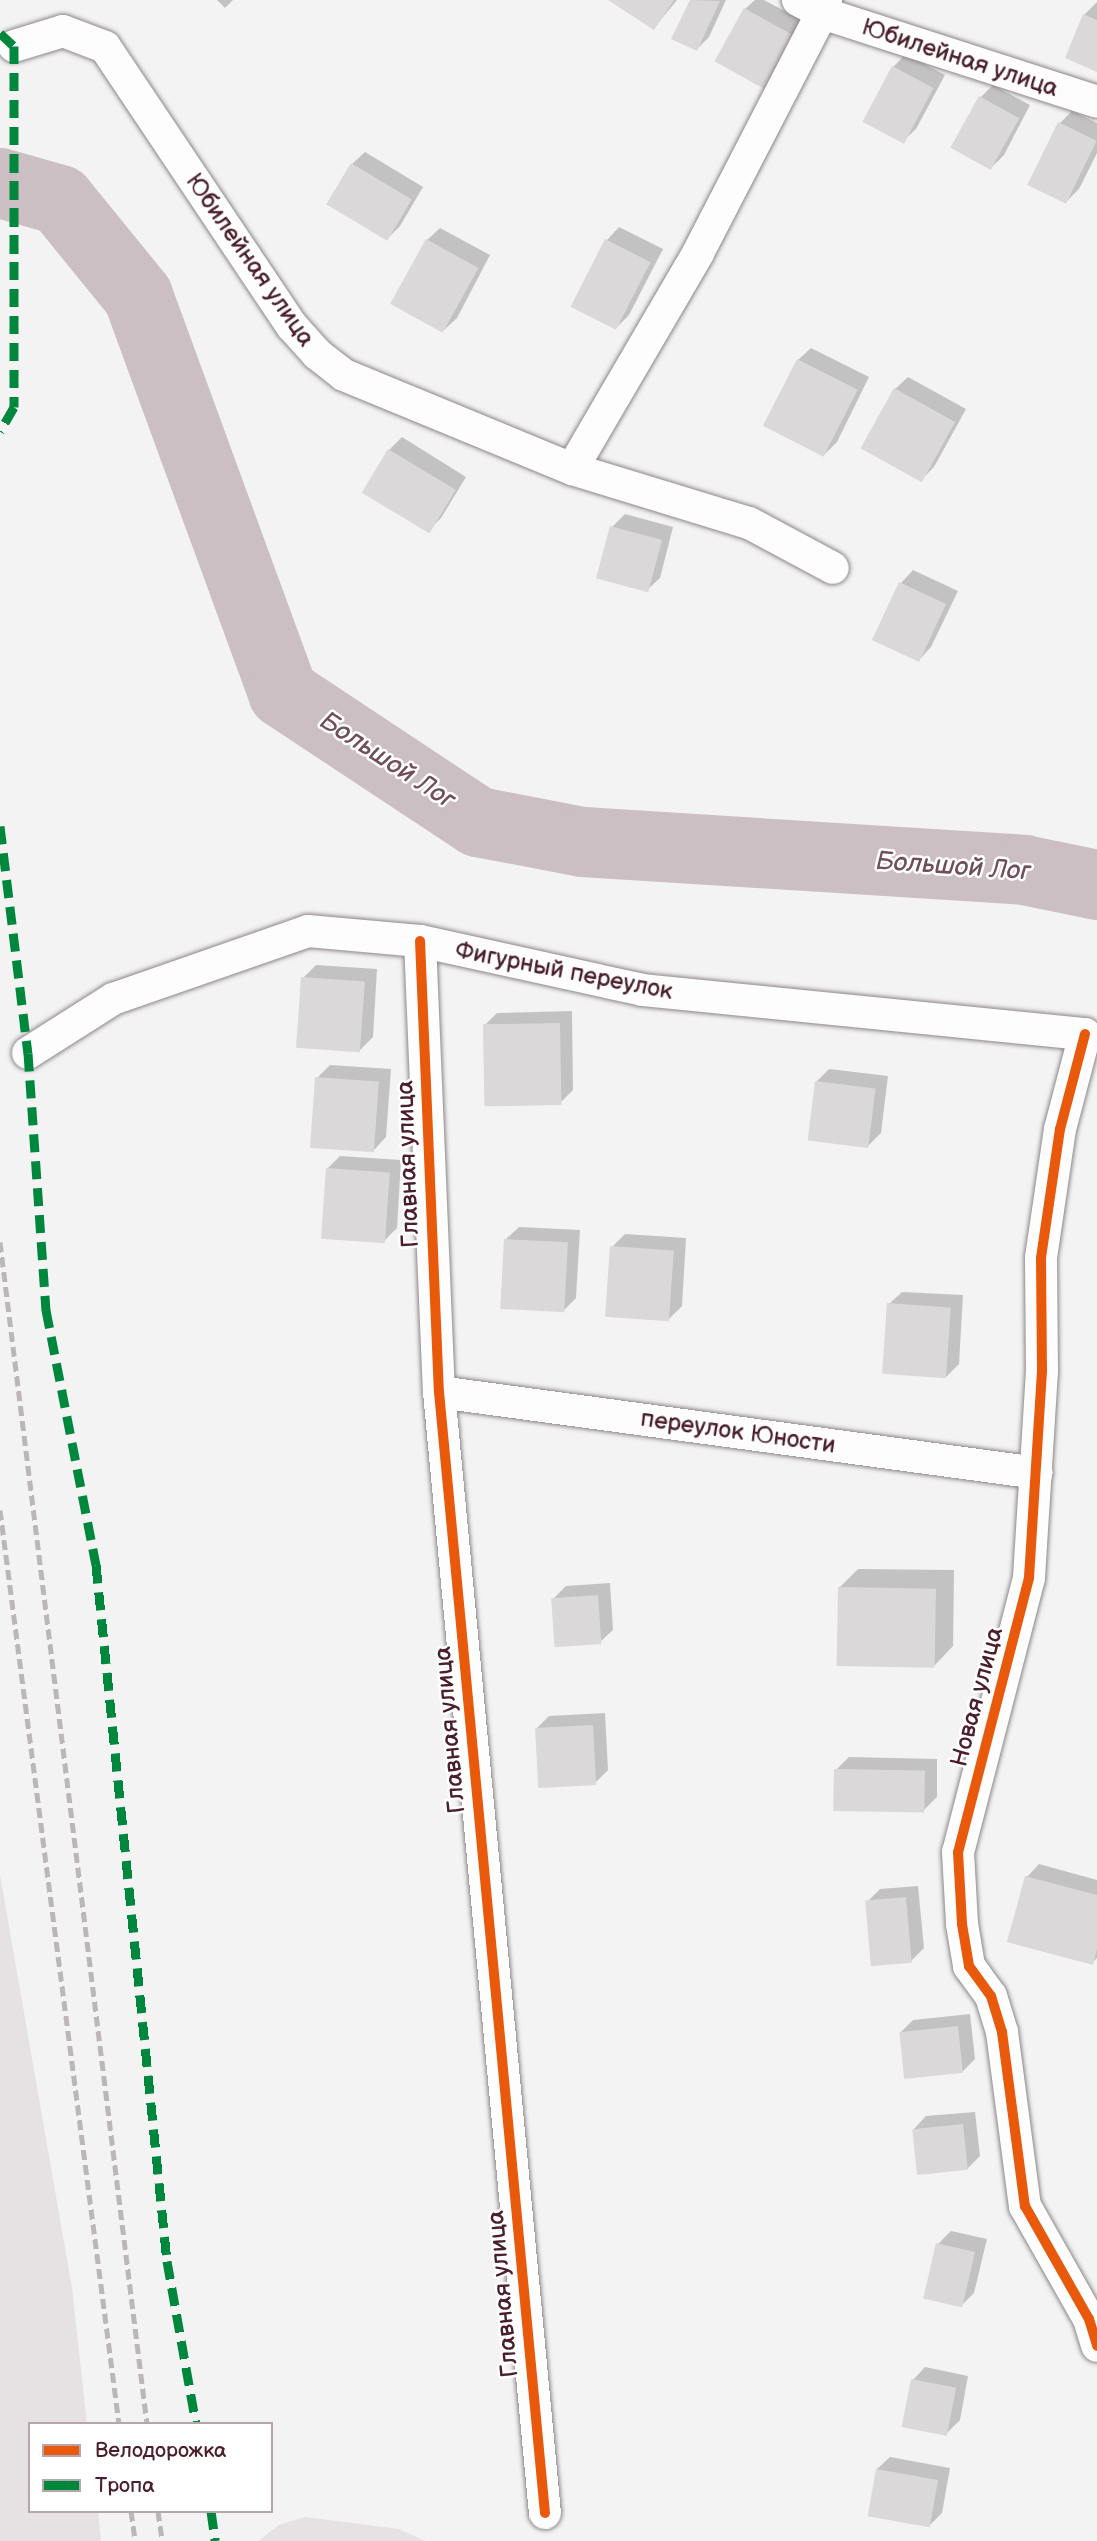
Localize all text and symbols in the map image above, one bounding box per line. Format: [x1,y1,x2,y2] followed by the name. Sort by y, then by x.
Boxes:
[858,13,1062,103] street label: Юбилейная улица
[179,168,321,352] street label: Юбилейная улица
[314,706,460,816] water label: Большой Лог
[875,846,1031,888] water label: Большой Лог
[453,936,675,1006] street label: Фигурный переулок
[391,1080,425,1248] street label: Главная улица
[639,1404,837,1460] street label: переулок Юности
[945,1624,1009,1770] street label: Новая улица
[428,1645,472,1815] street label: Главная улица
[481,2209,525,2379] street label: Главная улица
[28,2422,273,2513] legend
[95,2438,226,2463] text: Велодорожка
[95,2473,155,2498] text: Тропа

